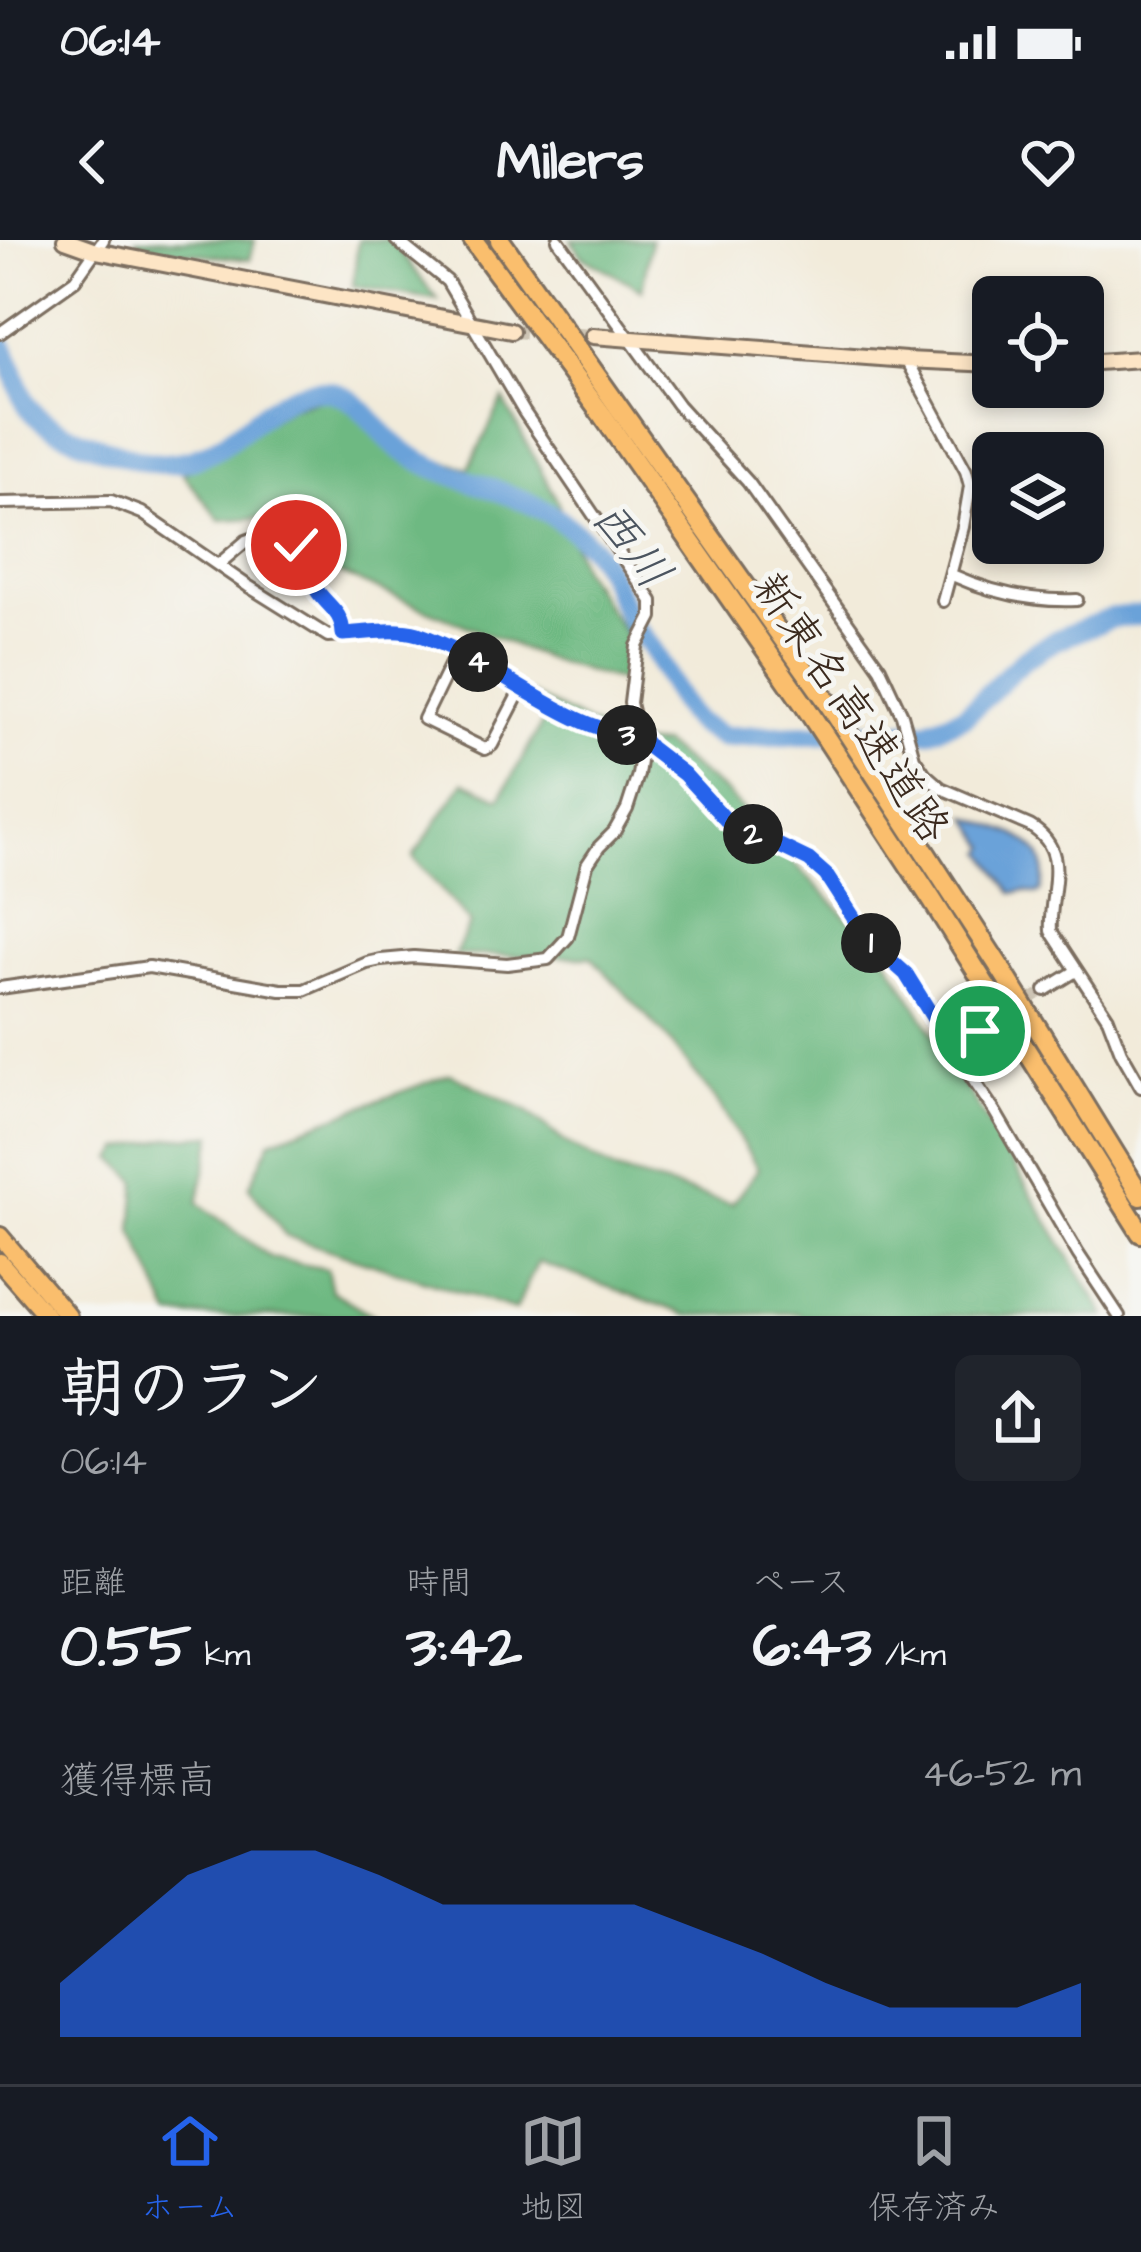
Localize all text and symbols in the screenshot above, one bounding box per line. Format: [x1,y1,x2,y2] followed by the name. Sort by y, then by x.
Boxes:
[60,11,161,73] text: 06:14
[497,125,644,200] text: Milers
[60,129,126,195] icon: back
[1015,129,1081,195] icon: heart
[972,276,1104,564] map controls
[972,276,1104,408] button: locate
[972,432,1104,564] button: layers
[574,488,686,604] water label: 西川
[245,494,347,596] pin
[263,512,329,578] icon: check
[736,560,964,856] street label: 新東名高速道路
[448,632,508,692] pin: 4
[467,639,489,685] text: 4
[597,705,657,765] pin: 3
[619,712,635,758] text: 3
[723,804,783,864] pin: 2
[744,811,762,857] text: 2
[841,913,901,973] pin: 1
[869,920,873,966] text: 1
[929,980,1031,1082] pin
[947,998,1013,1064] icon: arrive
[60,1345,324,1437] text: 朝のラン
[955,1355,1081,1481] button: share
[60,1436,147,1490] text: 06:14
[60,1560,126,1606] text: 距離
[406,1560,472,1606] text: 時間
[753,1560,850,1606] text: ペース
[60,1606,191,1689] text: 0.55
[406,1606,522,1689] text: 3:42
[753,1606,872,1689] text: 6:43
[191,1632,250,1678] text: km
[872,1632,946,1678] text: /km
[922,1748,1081,1802] text: 46–52 m
[60,1755,216,1809] text: 獲得標高
[141,2108,239,2231] tab: ホーム
[520,2108,586,2231] tab: 地図
[868,2108,1000,2231] tab: 保存済み

